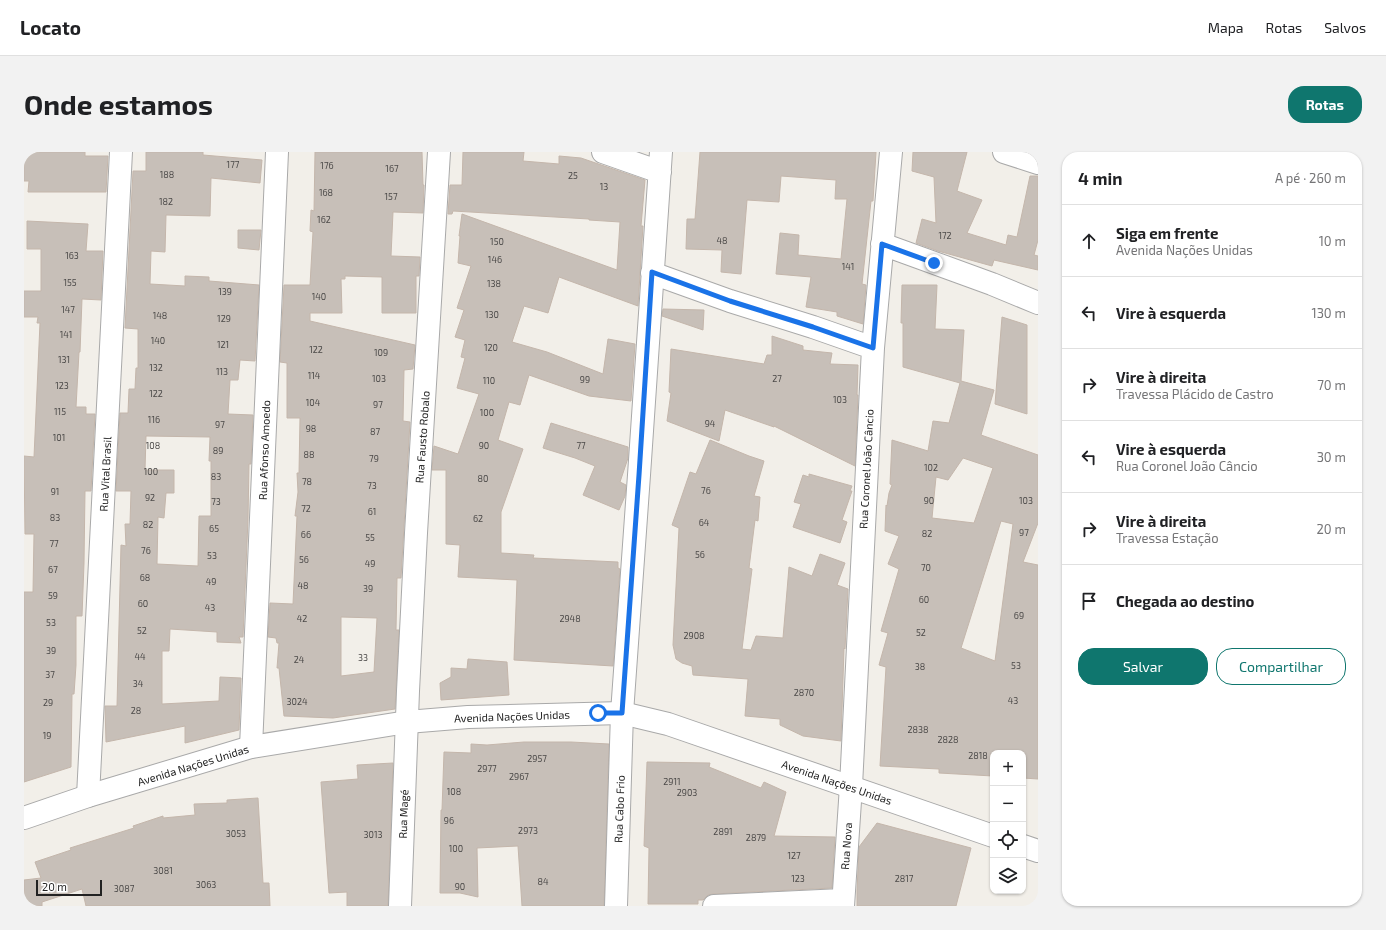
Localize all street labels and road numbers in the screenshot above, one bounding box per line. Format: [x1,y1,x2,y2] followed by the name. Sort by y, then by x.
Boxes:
[412,390,432,484] street label: Rua Fausto Robalo
[256,400,272,500] street label: Rua Afonso Amoedo
[856,409,876,529] street label: Rua Coronel João Câncio
[97,435,113,512] street label: Rua Vital Brasil
[454,707,571,726] street label: Avenida Nações Unidas
[136,742,251,789] street label: Avenida Nações Unidas
[780,757,894,808] street label: Avenida Nações Unidas
[611,775,627,843] street label: Rua Cabo Frio
[396,789,410,839] street label: Rua Magé
[838,822,854,870] street label: Rua Nova

